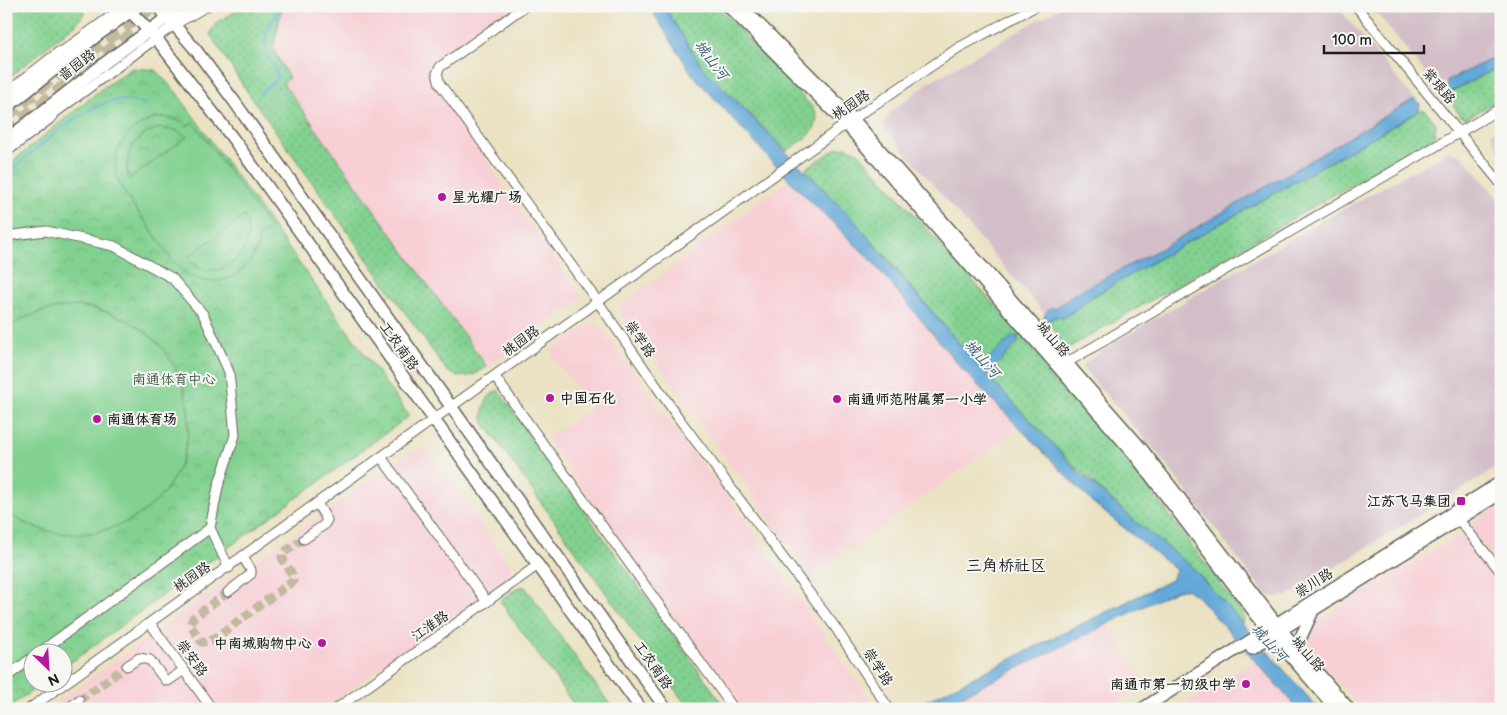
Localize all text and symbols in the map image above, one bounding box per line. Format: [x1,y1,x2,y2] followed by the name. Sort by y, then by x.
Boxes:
[1324,22,1424,54] scale bar
[1332,31,1372,50] text: 100 m
[690,36,734,86] water label: 城山河
[55,46,99,84] street label: 啬园路
[1419,64,1459,108] street label: 紫琅路
[829,86,873,124] street label: 桃园路
[452,189,522,206] place label: 星光耀广场
[436,191,448,203] marker: 星光耀广场
[621,317,659,361] street label: 崇学路
[376,318,422,374] street label: 工农南路
[1033,318,1073,360] street label: 城山路
[499,322,543,360] street label: 桃园路
[960,336,1006,384] water label: 城山河
[132,371,216,388] park label: 南通体育中心
[560,390,616,407] place label: 中国石化
[847,391,987,408] place label: 南通师范附属第一小学
[544,392,556,404] marker: 中国石化
[831,393,843,405] marker: 南通师范附属第一小学
[107,411,177,428] place label: 南通体育场
[91,413,103,425] marker: 南通体育场
[1367,493,1451,510] place label: 江苏飞马集团
[1455,495,1467,507] marker: 江苏飞马集团
[966,557,1046,576] district label: 三角桥社区
[170,558,214,596] street label: 桃园路
[1292,565,1336,601] street label: 崇川路
[408,607,452,645] street label: 江淮路
[1247,620,1293,668] water label: 城山河
[1288,633,1328,675] street label: 城山路
[214,635,312,652] place label: 中南城购物中心
[173,636,211,680] street label: 崇安路
[316,637,328,649] marker: 中南城购物中心
[630,637,676,693] street label: 工农南路
[22,642,72,692] north arrow
[859,645,897,689] street label: 崇学路
[45,669,62,689] text: N
[1110,676,1236,693] place label: 南通市第一初级中学
[1240,678,1252,690] marker: 南通市第一初级中学

